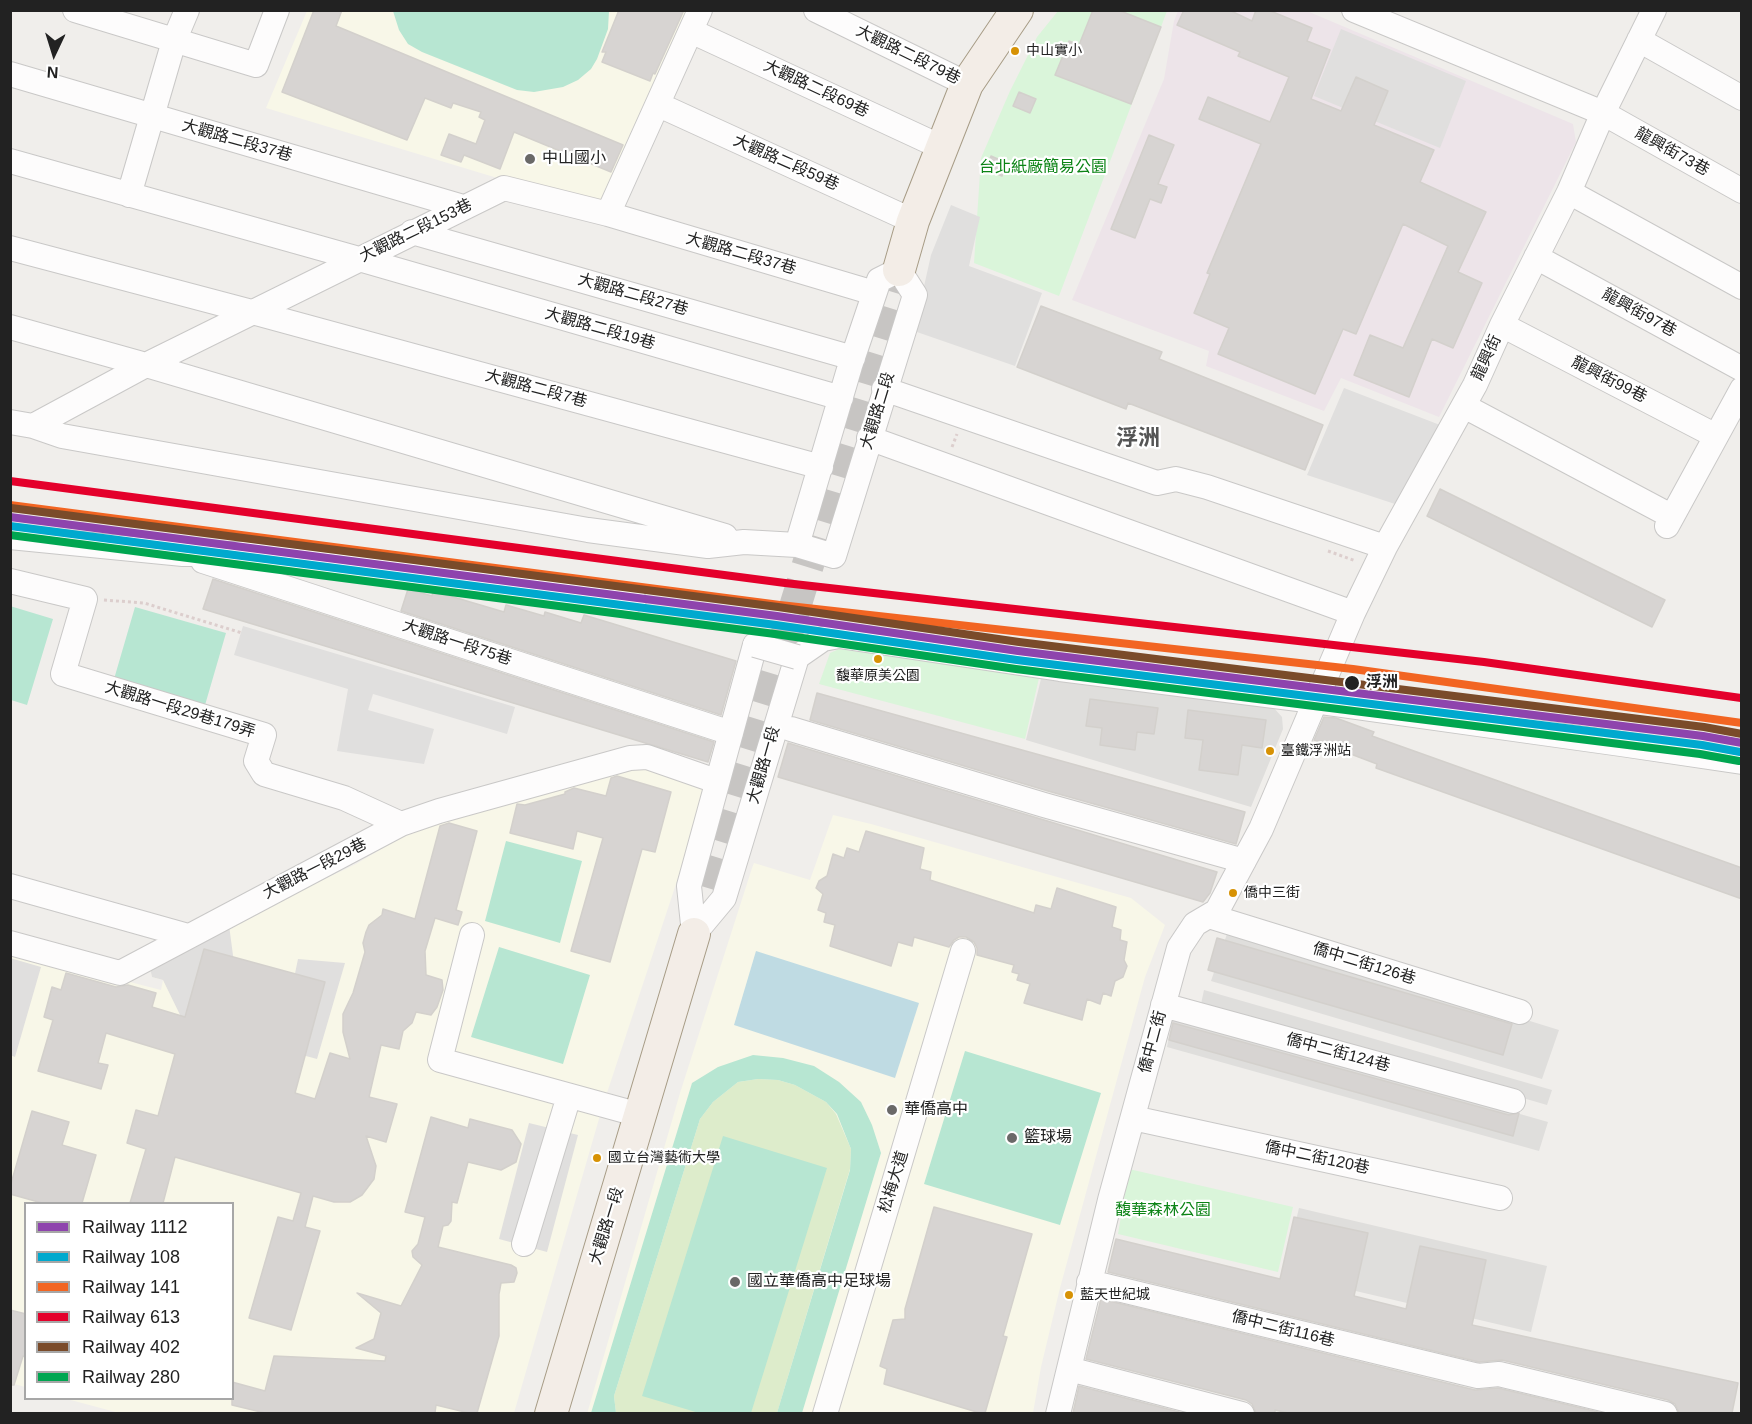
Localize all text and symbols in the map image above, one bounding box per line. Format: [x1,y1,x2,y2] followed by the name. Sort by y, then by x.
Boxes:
[853,21,963,89] street label: 大觀路二段79巷
[24,24,84,84] north arrow
[1026,43,1082,59] place label: 中山實小
[1009,45,1021,57] marker: 中山實小
[760,56,872,122] street label: 大觀路二段69巷
[46,64,59,81] text: N
[180,116,294,166] street label: 大觀路二段37巷
[1632,124,1712,180] street label: 龍興街73巷
[730,131,842,195] street label: 大觀路二段59巷
[542,149,606,169] place label: 中山國小
[523,152,537,166] marker: 中山國小
[979,158,1107,178] park label: 台北紙廠簡易公園
[357,195,475,267] street label: 大觀路二段153巷
[684,229,798,279] street label: 大觀路二段37巷
[576,270,690,320] street label: 大觀路二段27巷
[1599,285,1679,341] street label: 龍興街97巷
[543,304,657,354] street label: 大觀路二段19巷
[1468,332,1506,384] street label: 龍興街
[1568,353,1650,407] street label: 龍興街99巷
[483,366,589,412] street label: 大觀路二段7巷
[857,370,899,452] street label: 大觀路二段
[1116,426,1160,452] district label: 浮洲
[400,616,514,670] street label: 大觀路一段75巷
[872,653,884,665] marker: 馥華原美公園
[836,668,920,684] place label: 馥華原美公園
[1366,673,1398,693] place label: 浮洲
[1343,674,1361,692] marker: 浮洲
[102,678,258,742] street label: 大觀路一段29巷179弄
[744,724,784,806] street label: 大觀路一段
[1281,743,1351,759] place label: 臺鐵浮洲站
[1264,745,1276,757] marker: 臺鐵浮洲站
[260,835,370,903] street label: 大觀路一段29巷
[1244,885,1300,901] place label: 僑中三街
[1227,887,1239,899] marker: 僑中三街
[1310,939,1418,989] street label: 僑中二街126巷
[1135,1009,1171,1075] street label: 僑中二街
[1284,1030,1392,1076] street label: 僑中二街124巷
[904,1100,968,1120] place label: 華僑高中
[885,1103,899,1117] marker: 華僑高中
[1024,1128,1072,1148] place label: 籃球場
[1005,1131,1019,1145] marker: 籃球場
[1263,1138,1371,1178] street label: 僑中二街120巷
[875,1149,913,1215] street label: 松梅大道
[608,1150,720,1166] place label: 國立台灣藝術大學
[591,1152,603,1164] marker: 國立台灣藝術大學
[586,1185,628,1267] street label: 大觀路一段
[1115,1201,1211,1221] park label: 馥華森林公園
[24,1202,234,1400] legend
[82,1217,187,1237] text: Railway 1112
[82,1247,180,1267] text: Railway 108
[747,1272,891,1292] place label: 國立華僑高中足球場
[728,1275,742,1289] marker: 國立華僑高中足球場
[82,1277,180,1297] text: Railway 141
[1080,1287,1150,1303] place label: 藍天世紀城
[1063,1289,1075,1301] marker: 藍天世紀城
[82,1307,180,1327] text: Railway 613
[1229,1307,1337,1351] street label: 僑中二街116巷
[82,1337,180,1357] text: Railway 402
[82,1367,180,1387] text: Railway 280

